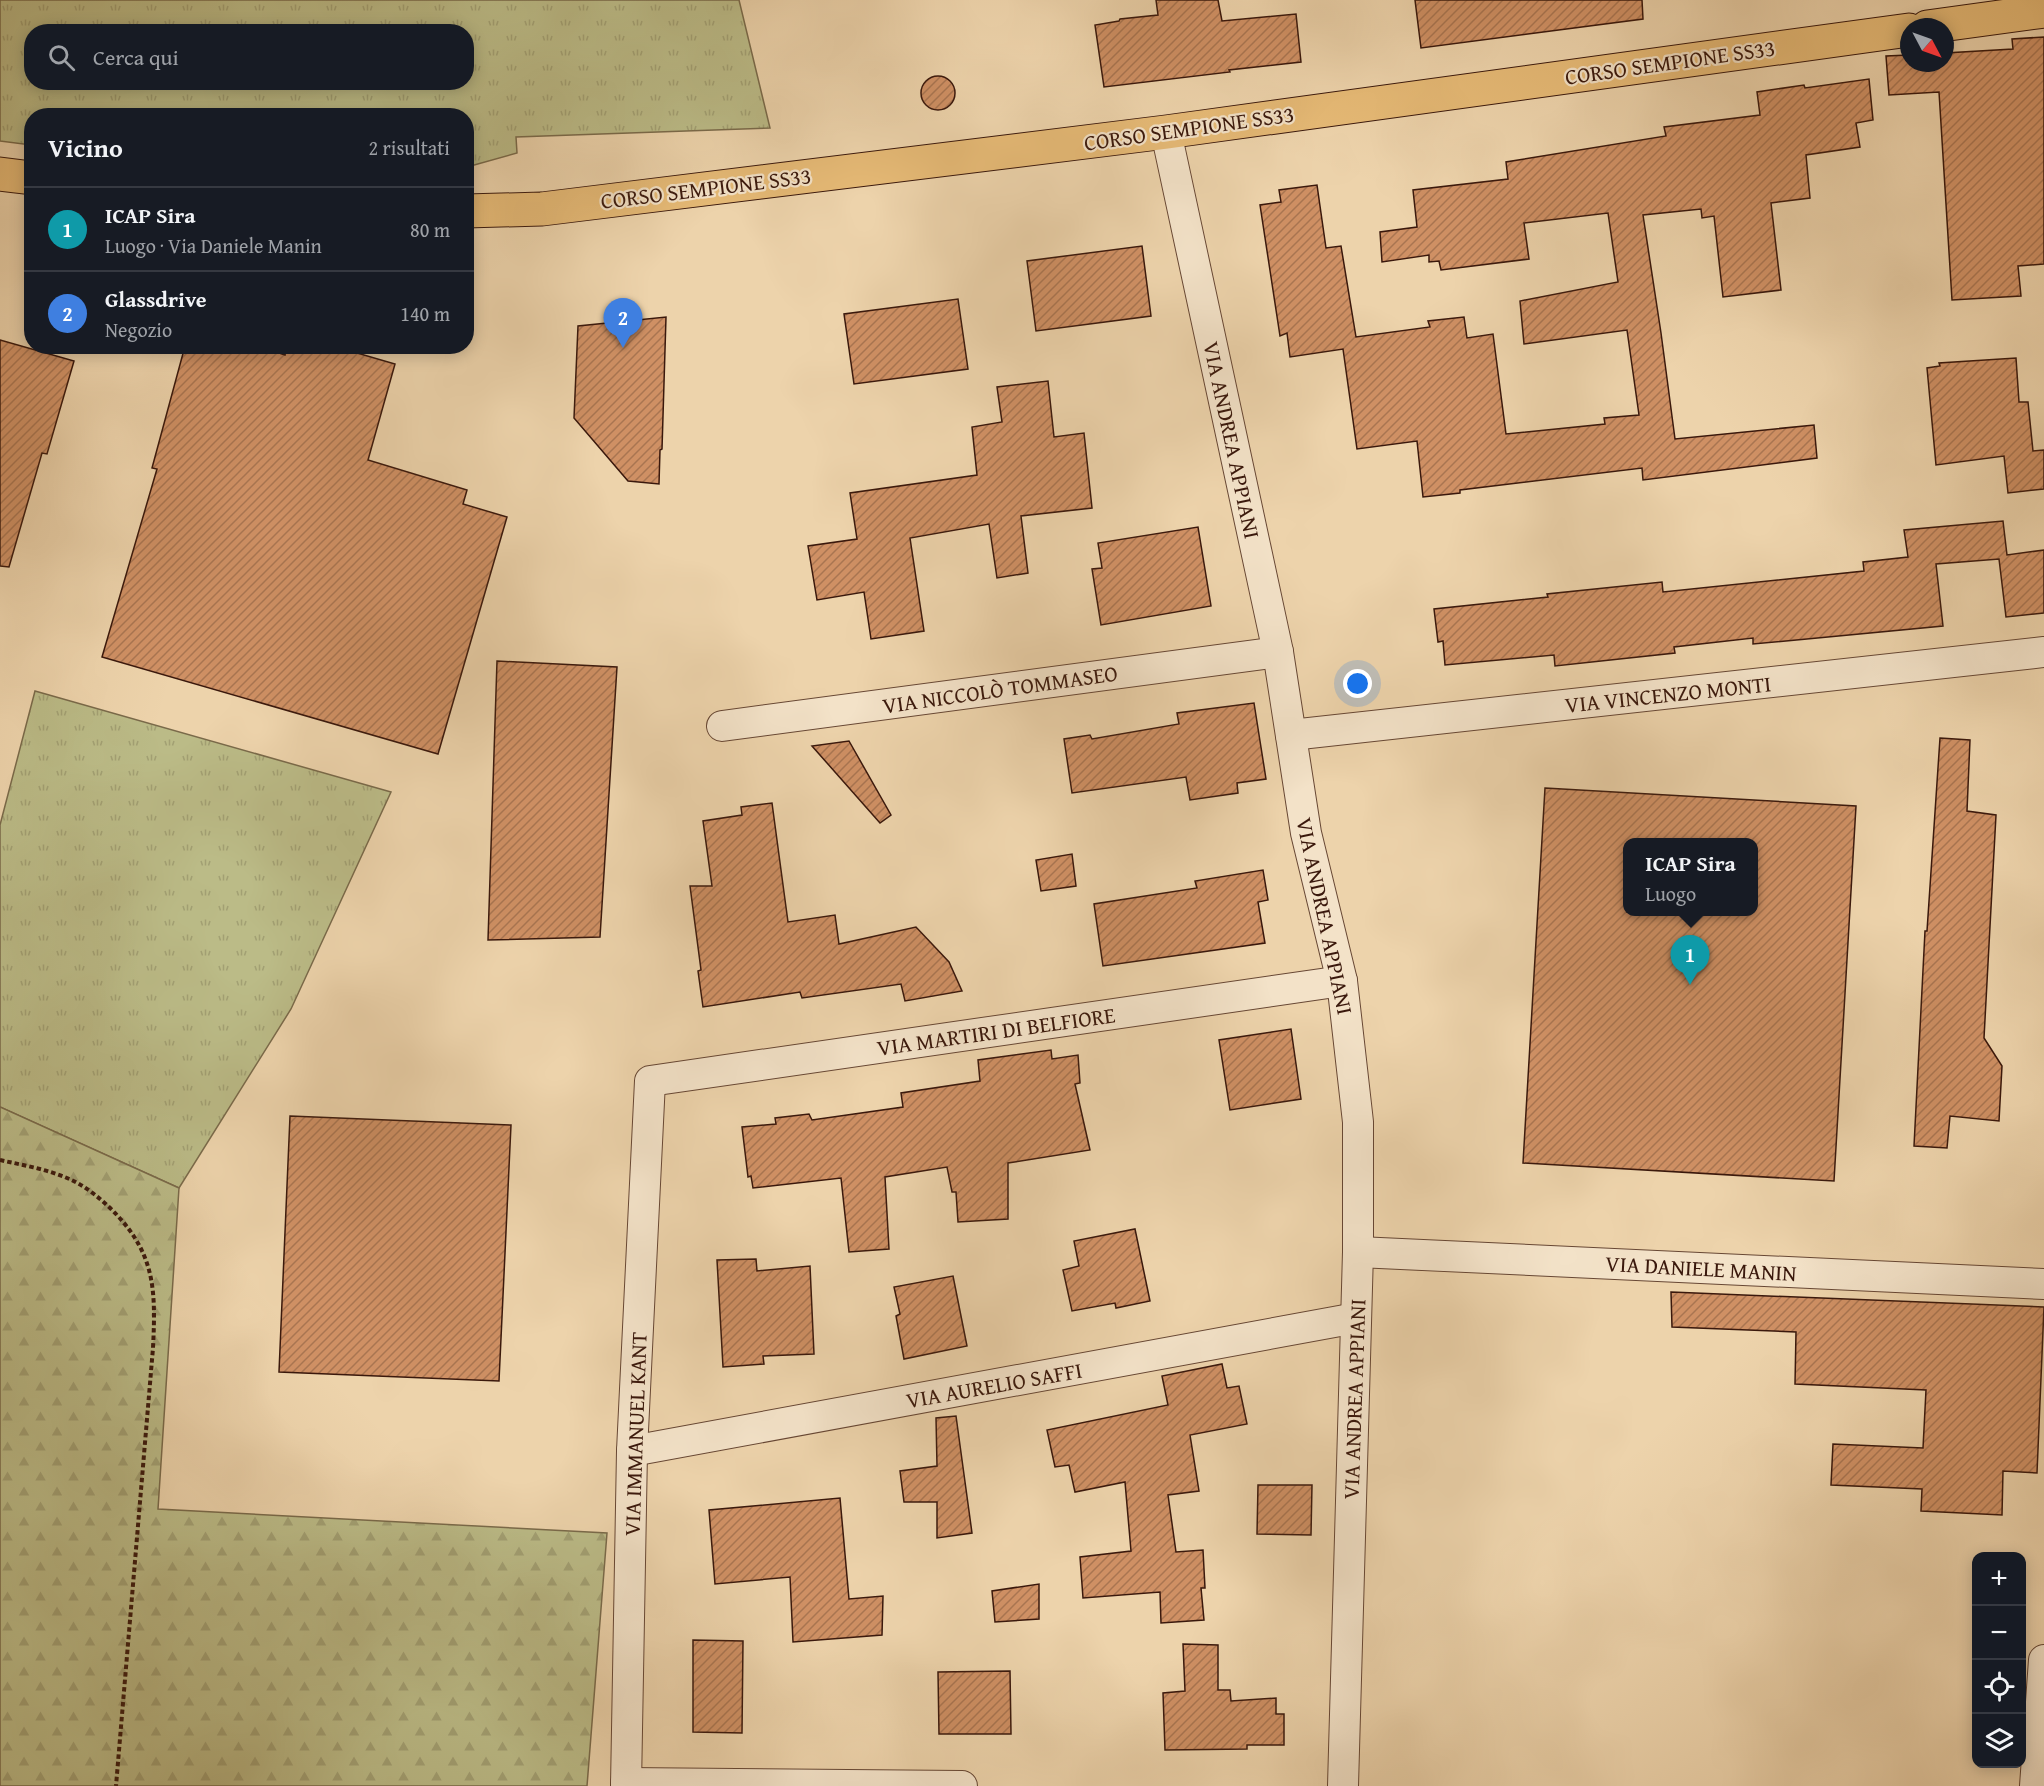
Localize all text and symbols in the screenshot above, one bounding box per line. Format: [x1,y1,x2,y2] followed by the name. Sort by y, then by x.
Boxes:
[1900,18,1954,72] north arrow
[24,24,474,90] search box
[1563,31,1777,93] street label: CORSO SEMPIONE SS33
[45,41,78,74] icon: search
[93,41,179,73] text: Cerca qui
[1082,97,1296,159] street label: CORSO SEMPIONE SS33
[48,128,123,167] text: Vicino
[369,133,450,162] text: 2 risultati
[599,159,813,217] street label: CORSO SEMPIONE SS33
[105,199,195,231] text: ICAP Sira
[62,215,73,244] text: 1
[410,215,450,244] text: 80 m
[105,231,322,260] text: Luogo · Via Daniele Manin
[105,283,206,315] text: Glassdrive
[604,298,642,348] pin: 2
[62,299,73,328] text: 2
[400,299,450,328] text: 140 m
[105,315,172,344] text: Negozio
[1195,339,1269,541] street label: VIA ANDREA APPIANI
[880,657,1120,721] street label: VIA NICCOLÒ TOMMASEO
[1563,667,1773,721] street label: VIA VINCENZO MONTI
[1343,669,1372,698] your location
[1288,815,1362,1017] street label: VIA ANDREA APPIANI
[1623,838,1758,916] popup
[1645,847,1736,879] text: ICAP Sira
[1645,879,1696,908] text: Luogo
[1670,936,1710,985] pin: 1
[875,998,1117,1064] street label: VIA MARTIRI DI BELFIORE
[1605,1247,1797,1289] street label: VIA DANIELE MANIN
[1335,1298,1373,1500] street label: VIA ANDREA APPIANI
[615,1331,655,1537] street label: VIA IMMANUEL KANT
[904,1354,1084,1416] street label: VIA AURELIO SAFFI
[1972,1552,2026,1768] map controls
[1972,1552,2026,1606] button: +
[1972,1606,2026,1660] button: −
[1972,1660,2026,1714] button: locate
[1972,1714,2026,1768] button: layers

